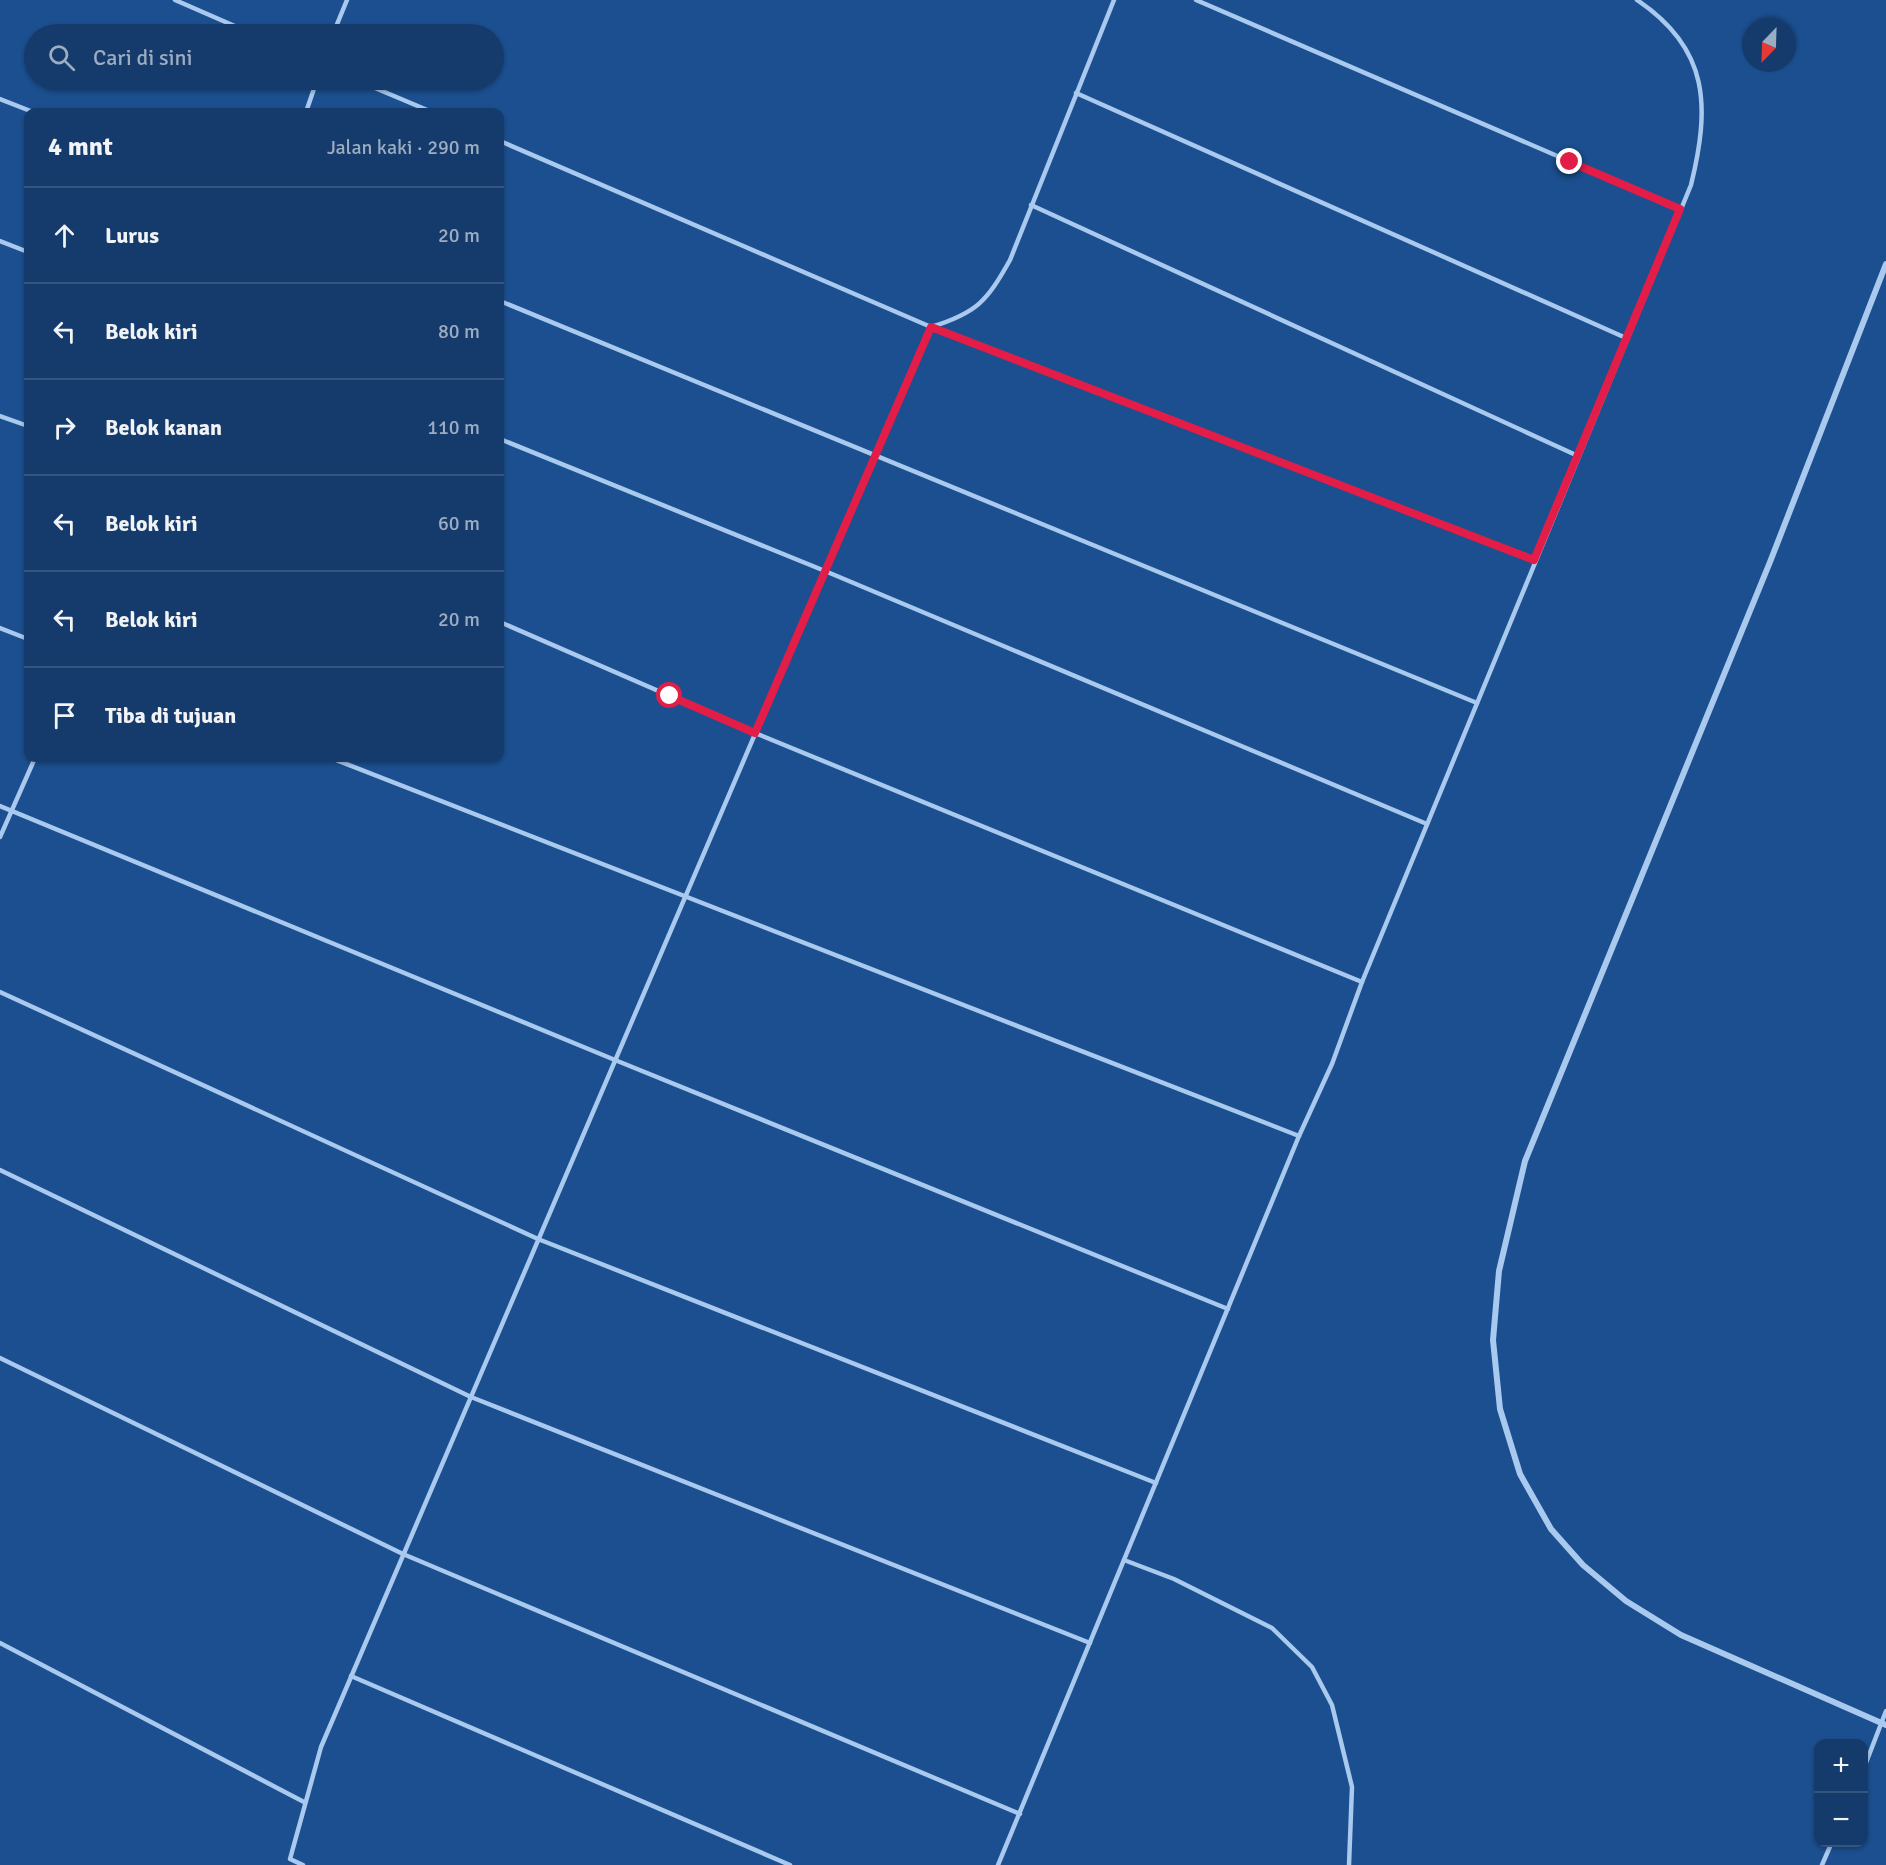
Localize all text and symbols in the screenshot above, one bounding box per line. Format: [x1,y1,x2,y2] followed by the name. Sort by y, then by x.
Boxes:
[1742,18,1796,72] north arrow
[24,24,504,90] search box
[45,41,78,74] icon: search
[93,44,193,71] text: Cari di sini
[48,131,113,163] text: 4 mnt
[327,135,480,160] text: Jalan kaki · 290 m
[1556,148,1582,174] route end
[48,219,81,252] icon: ahead
[105,222,159,249] text: Lurus
[438,223,480,248] text: 20 m
[48,315,81,348] icon: left
[105,318,198,345] text: Belok kiri
[438,319,480,344] text: 80 m
[48,411,81,444] icon: right
[105,414,222,441] text: Belok kanan
[427,415,480,440] text: 110 m
[48,507,81,540] icon: left
[105,510,198,537] text: Belok kiri
[438,511,480,536] text: 60 m
[48,603,81,636] icon: left
[105,606,198,633] text: Belok kiri
[438,607,480,632] text: 20 m
[656,682,682,708] route start
[48,699,81,732] icon: arrive
[105,702,236,729] text: Tiba di tujuan
[1814,1739,1868,1847] map controls
[1814,1739,1868,1793] button: +
[1814,1793,1868,1847] button: −

